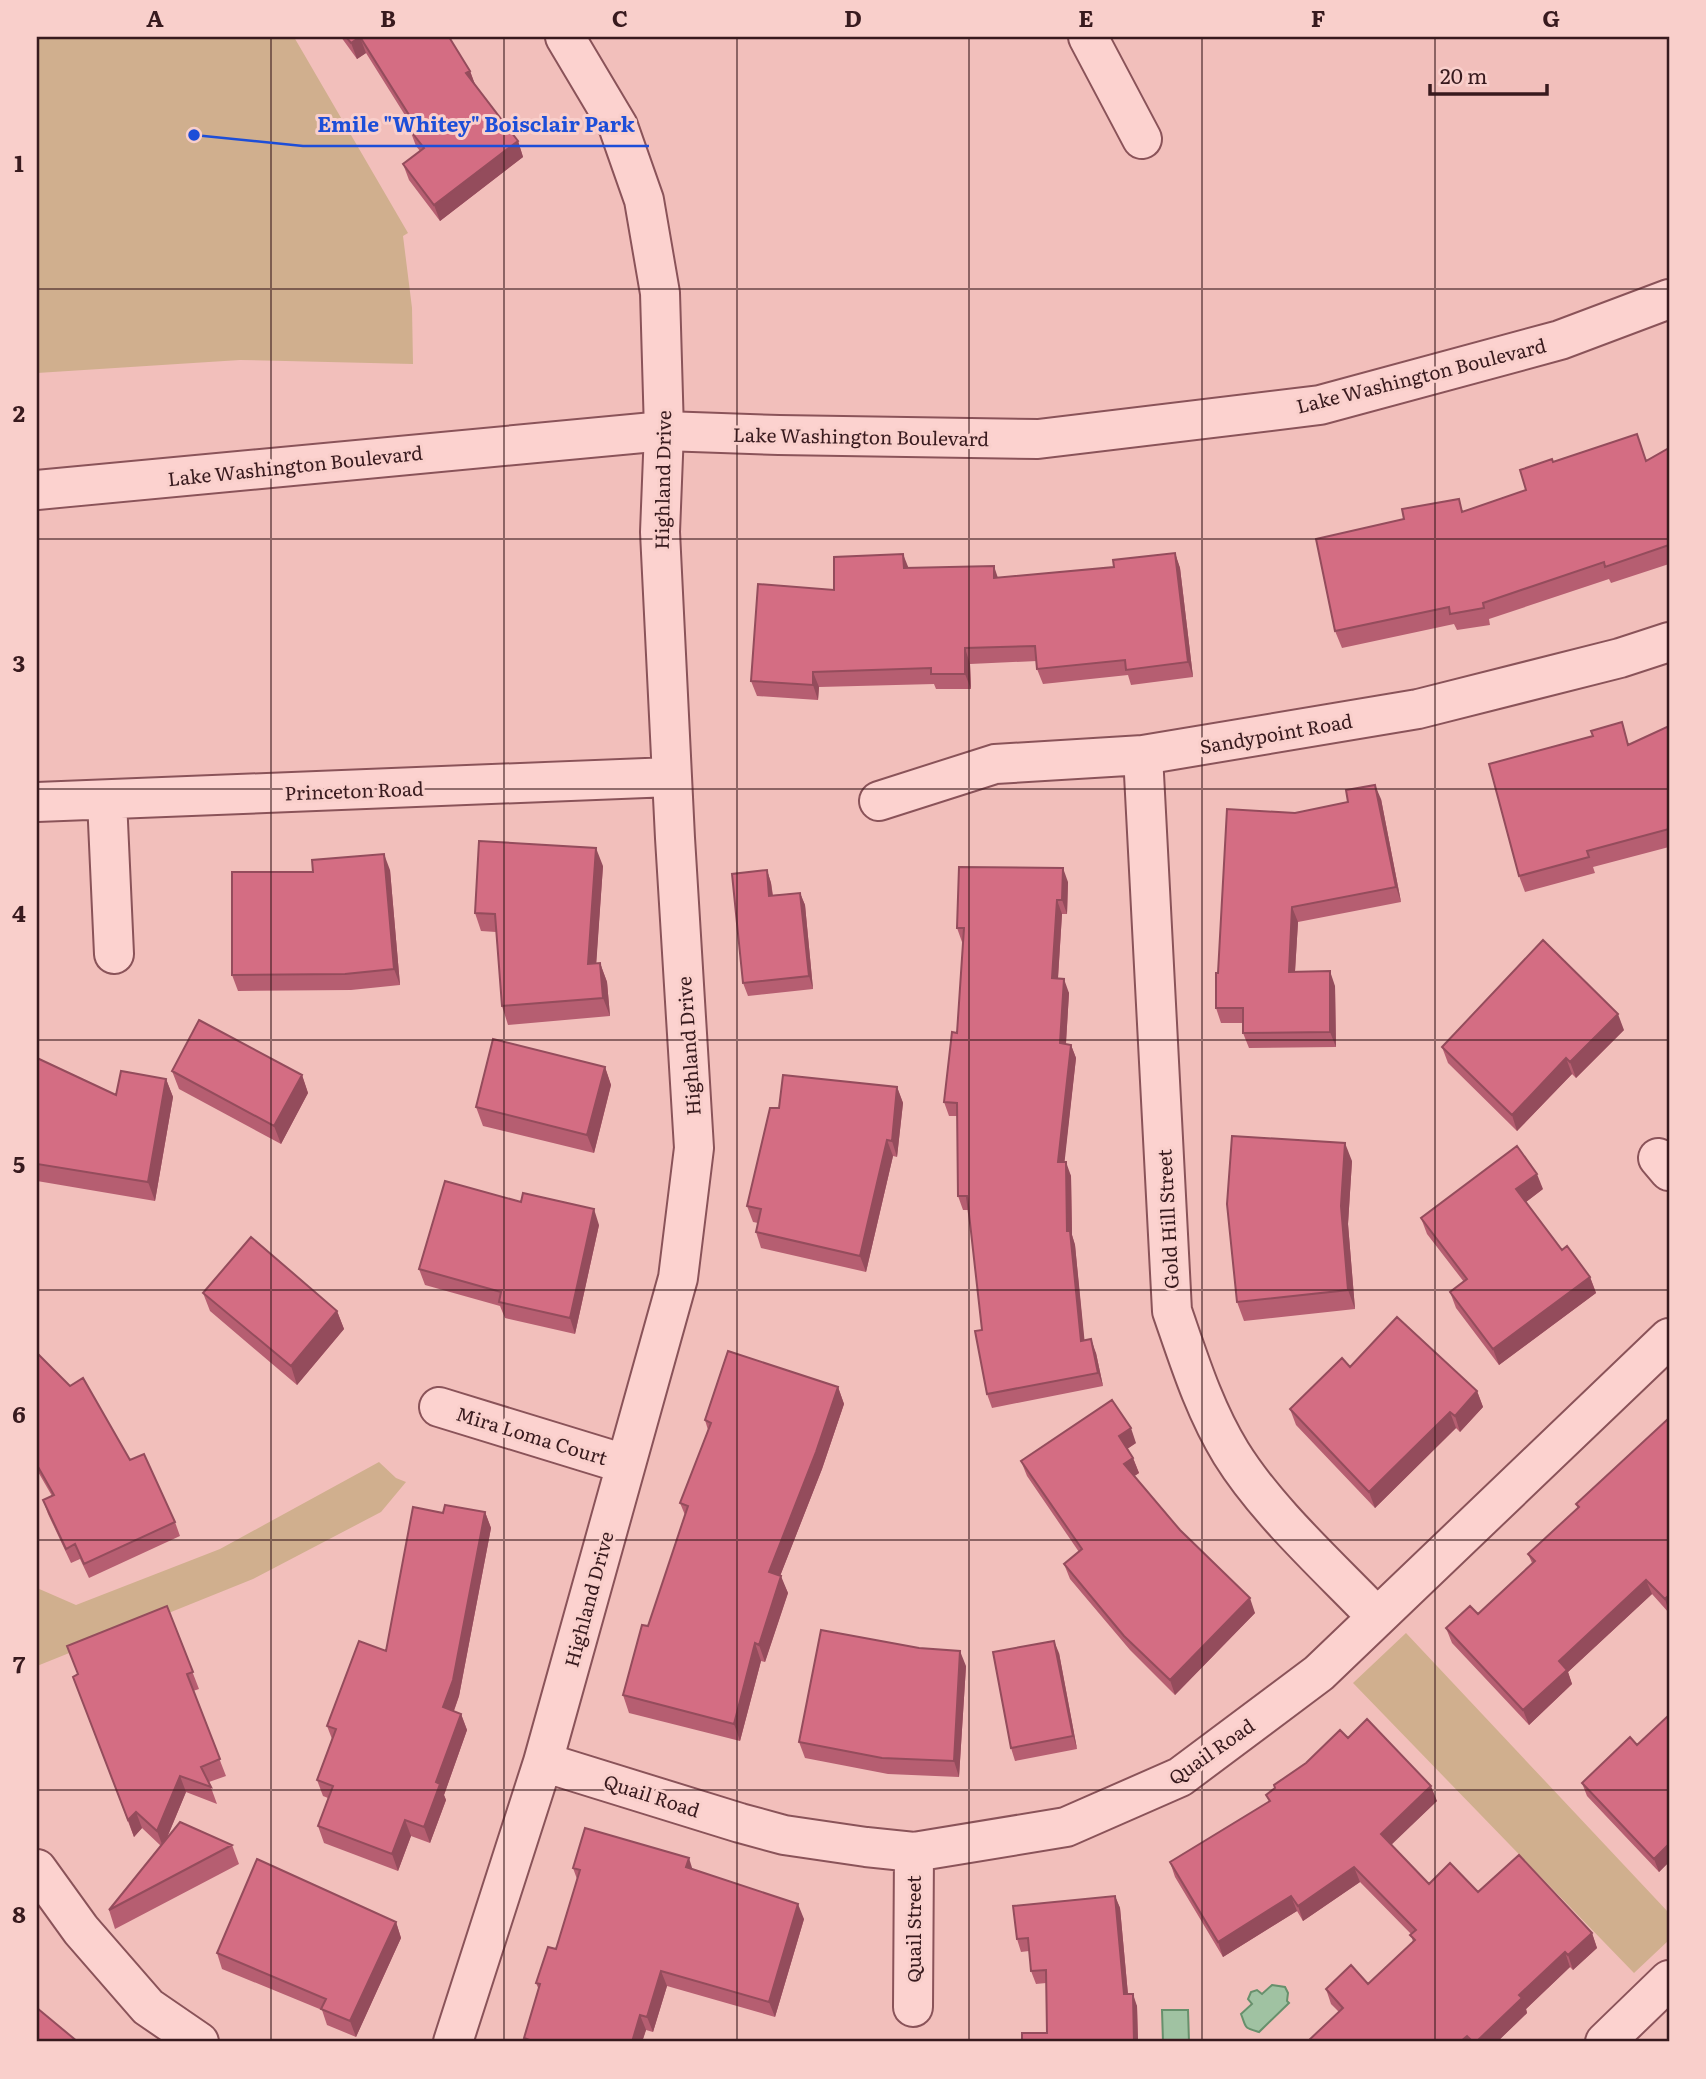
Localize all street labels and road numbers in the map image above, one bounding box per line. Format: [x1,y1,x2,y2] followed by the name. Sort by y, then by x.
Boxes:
[1293,330,1549,420] street label: Lake Washington Boulevard
[647,410,677,550] street label: Highland Drive
[733,420,990,452] street label: Lake Washington Boulevard
[166,438,424,492] street label: Lake Washington Boulevard
[1198,706,1355,760] street label: Sandypoint Road
[284,774,424,806] street label: Princeton Road
[669,975,707,1117] street label: Highland Drive
[1149,1148,1185,1290] street label: Gold Hill Street
[453,1399,611,1471] street label: Mira Loma Court
[556,1528,620,1670] street label: Highland Drive
[1162,1711,1260,1791] street label: Quail Road
[600,1766,704,1824] street label: Quail Road
[899,1875,927,1983] street label: Quail Street

